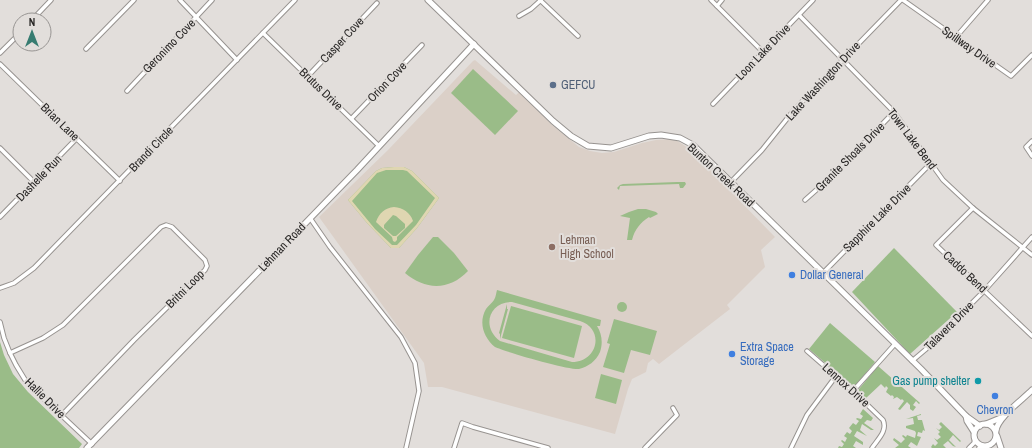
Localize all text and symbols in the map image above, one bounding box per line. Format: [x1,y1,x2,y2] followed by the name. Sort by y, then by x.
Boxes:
[12,12,52,52] north arrow
[317,14,367,66] street label: Casper Cove
[29,15,35,29] text: N
[139,15,199,77] street label: Geronimo Cove
[732,20,794,84] street label: Loon Lake Drive
[939,22,999,72] street label: Spillway Drive
[782,38,864,124] street label: Lake Washington Drive
[364,58,410,106] street label: Orion Cove
[296,64,346,114] street label: Brutus Drive
[561,77,595,93] place label: GEFCU
[548,80,558,90] marker: GEFCU
[37,100,83,144] street label: Brian Lane
[884,105,940,173] street label: Town Lake Bend
[812,119,888,195] street label: Granite Shoals Drive
[125,123,177,175] street label: Brandi Circle
[684,140,758,210] street label: Bunton Creek Road
[13,151,65,205] street label: Dashelle Run
[839,180,915,256] street label: Sapphire Lake Drive
[255,219,309,275] street label: Lehman Road
[560,232,614,262] place label: Lehman High School
[547,242,557,252] marker: Lehman High School
[940,247,990,297] street label: Caddo Bend
[162,266,208,312] street label: Britni Loop
[800,267,863,283] place label: Dollar General
[787,270,797,280] marker: Dollar General
[921,298,977,354] street label: Talavera Drive
[740,339,794,369] place label: Extra Space Storage
[727,349,737,359] marker: Extra Space Storage
[819,359,873,411] street label: Lennox Drive
[892,373,971,389] place label: Gas pump shelter
[21,374,69,422] street label: Hallie Drive
[973,376,983,386] marker: Gas pump shelter
[990,391,1000,401] marker: Chevron
[976,402,1014,418] place label: Chevron

